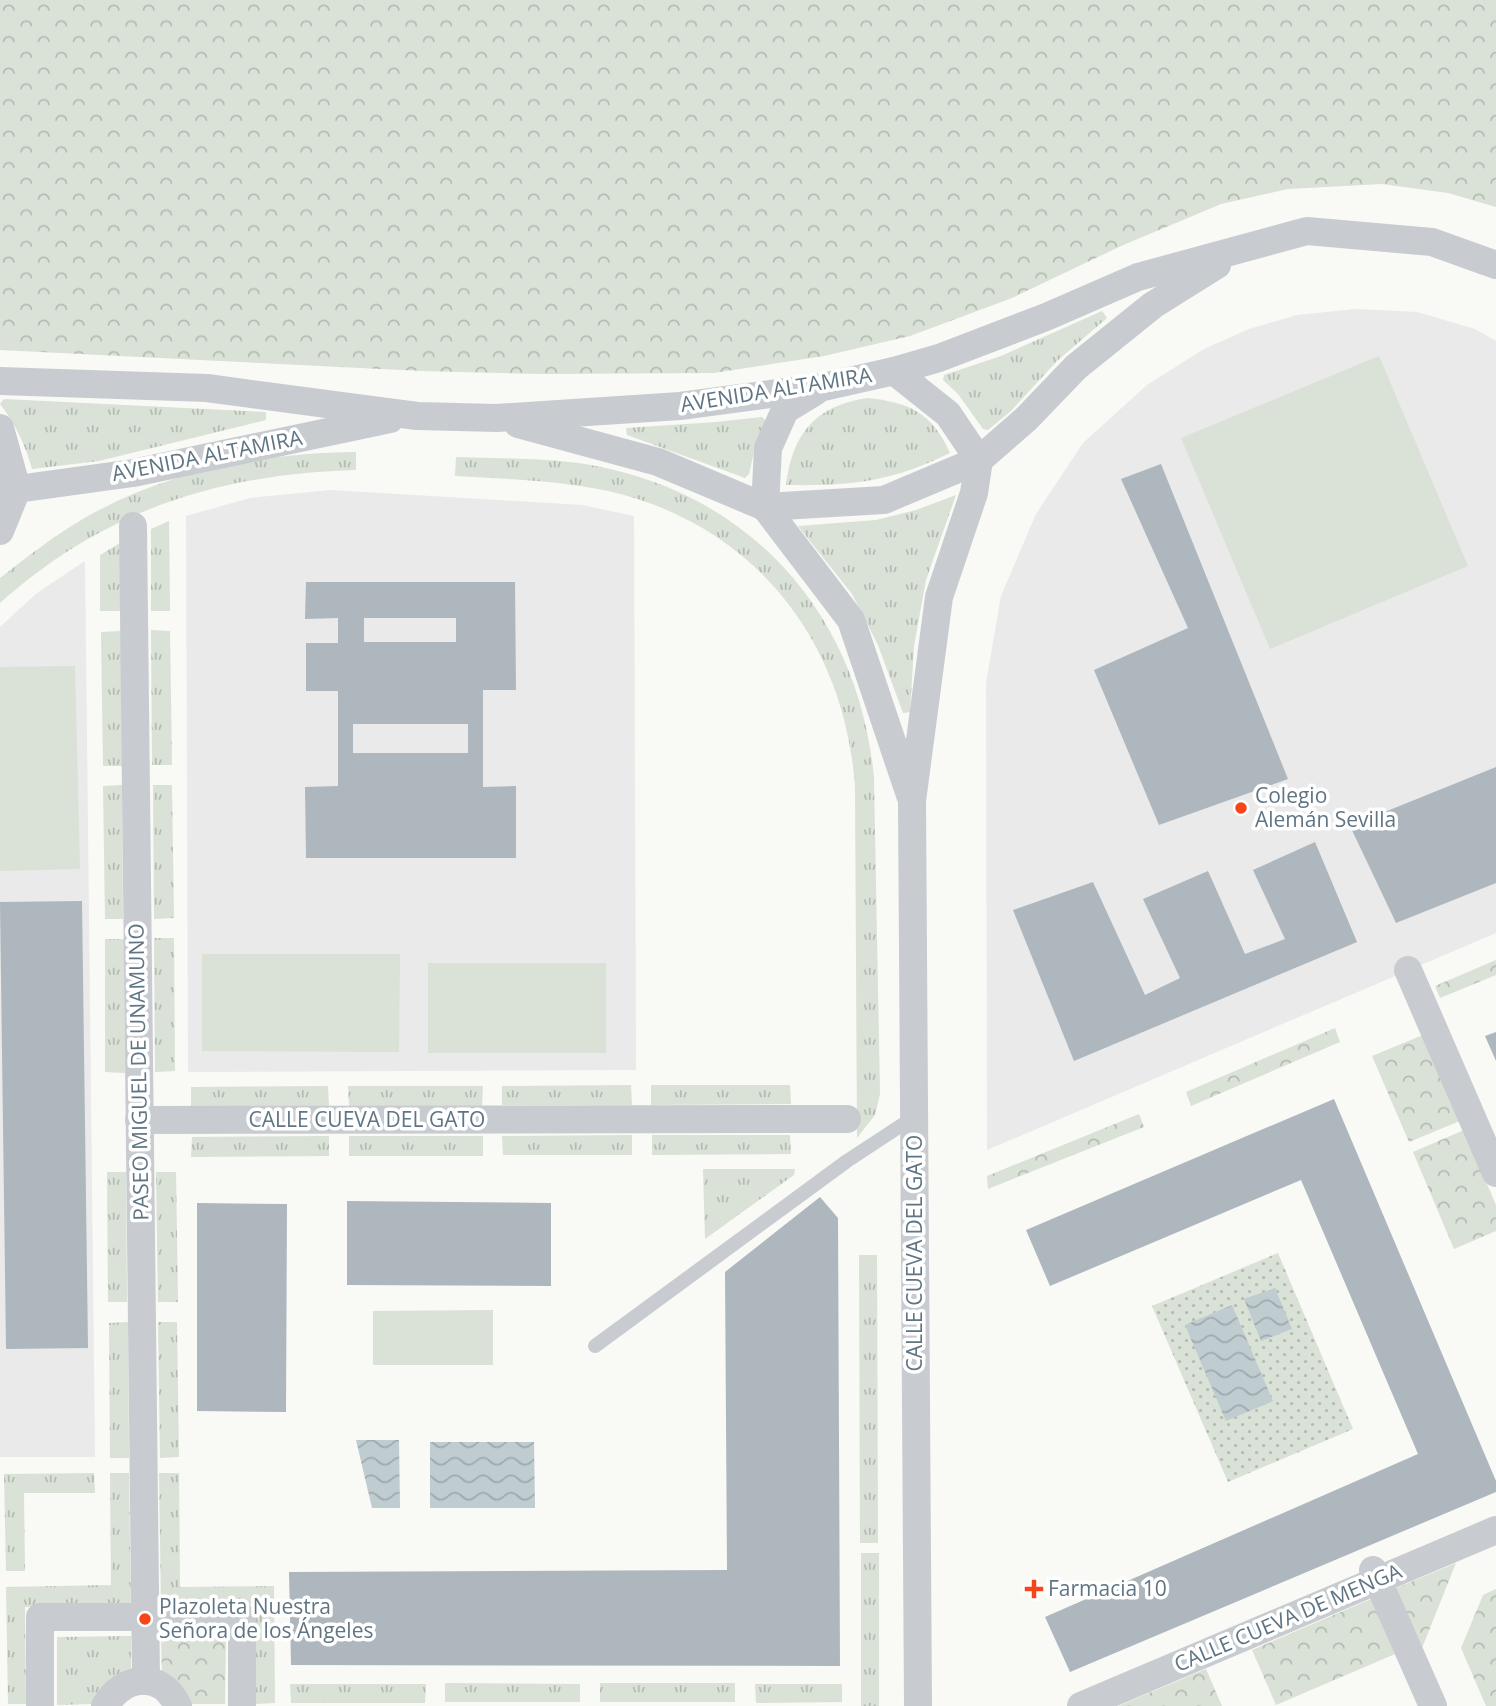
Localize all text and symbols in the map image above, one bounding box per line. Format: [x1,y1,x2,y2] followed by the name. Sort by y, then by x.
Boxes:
[678,360,874,418] street label: AVENIDA ALTAMIRA
[109,423,305,487] street label: AVENIDA ALTAMIRA
[1255,781,1396,833] place label: Colegio Alemán Sevilla
[1233,800,1249,816] marker: Colegio Alemán Sevilla
[121,923,155,1221] street label: PASEO MIGUEL DE UNAMUNO
[249,1105,485,1133] street label: CALLE CUEVA DEL GATO
[900,1135,928,1371] street label: CALLE CUEVA DEL GATO
[1170,1556,1406,1678] street label: CALLE CUEVA DE MENGA
[1048,1574,1167,1602] place label: Farmacia 10
[1026,1581,1042,1597] marker: Farmacia 10
[159,1592,373,1644] place label: Plazoleta Nuestra Señora de los Ángeles
[137,1611,153,1627] marker: Plazoleta Nuestra Señora de los Ángeles

